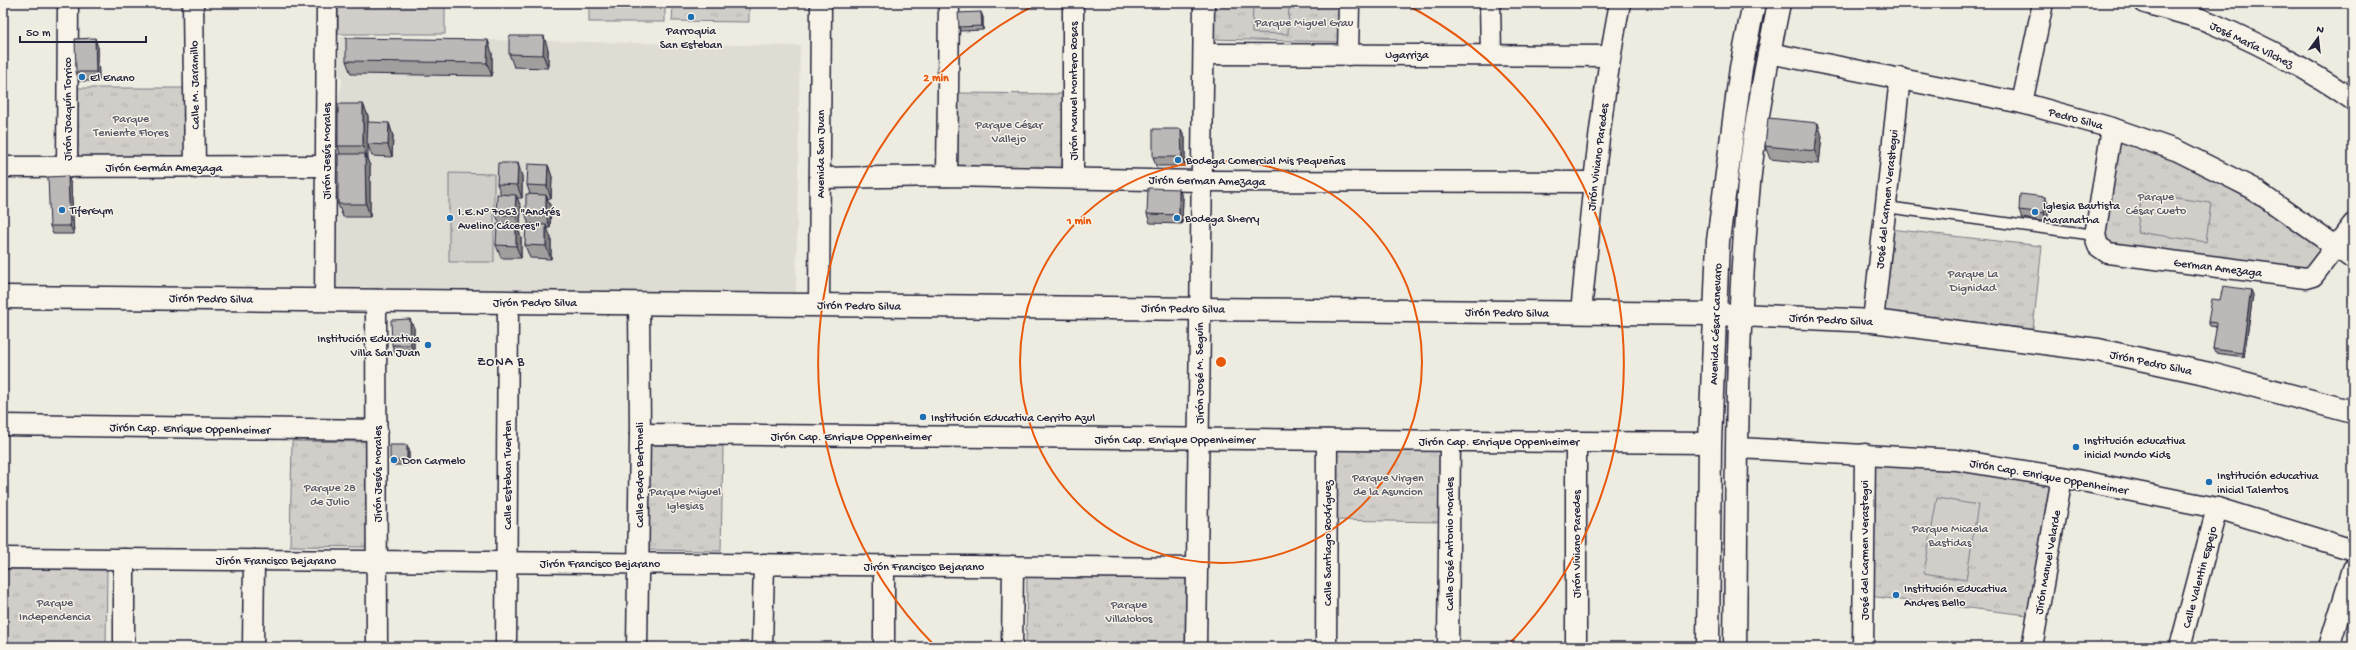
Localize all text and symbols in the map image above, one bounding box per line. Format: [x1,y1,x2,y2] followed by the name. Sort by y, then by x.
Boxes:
[686,12,696,22] marker: Parroquia San Esteban
[1254,17,1354,31] park label: Parque Miguel Grau
[20,18,146,44] scale bar
[2298,18,2338,58] north arrow
[2207,19,2296,72] street label: José María Vílchez
[1068,21,1082,160] street label: Jirón Manuel Montero Rosas
[2315,24,2325,37] text: N
[660,25,723,53] place label: Parroquia San Esteban
[26,27,51,41] text: 50 m
[188,40,204,130] street label: Calle M. Jaramillo
[1385,49,1429,63] street label: Ugarriza
[62,57,76,161] street label: Jirón Joaquín Torrico
[77,72,87,82] marker: El Enano
[90,72,135,86] place label: El Enano
[923,72,949,86] text: 2 min
[321,102,335,199] street label: Jirón Jesús Morales
[1585,102,1613,212] street label: Jirón Viviano Paredes
[2046,106,2105,134] street label: Pedro Silva
[815,109,829,198] street label: Avenida San Juan
[93,113,169,141] park label: Parque Teniente Flores
[974,119,1044,147] park label: Parque César Vallejo
[1874,129,1902,269] street label: José del Carmen Verastegui
[1173,155,1183,165] marker: Bodega Comercial Mis Pequeñas
[1185,155,1346,169] place label: Bodega Comercial Mis Pequeñas
[106,162,223,176] street label: Jirón Germán Amezaga
[1148,174,1266,190] street label: Jirón German Amezaga
[2126,191,2186,219] park label: Parque César Cueto
[2043,200,2120,228] place label: Iglesia Bautista Maranatha
[57,205,67,215] marker: TiferGym
[69,205,114,219] place label: TiferGym
[458,206,560,234] place label: I.E.N° 7063 "Andrés Avelino Cáceres"
[2030,207,2040,217] marker: Iglesia Bautista Maranatha
[445,213,455,223] marker: I.E.N° 7063 "Andrés Avelino Cáceres"
[1172,213,1182,223] marker: Bodega Sherry
[1184,213,1260,227] place label: Bodega Sherry
[1066,215,1092,229] text: 1 min
[2173,257,2263,281] street label: German Amezaga
[1708,263,1726,385] street label: Avenida César Canevaro
[1947,268,1999,296] park label: Parque La Dignidad
[169,292,253,308] street label: Jirón Pedro Silva
[493,297,577,311] street label: Jirón Pedro Silva
[817,299,901,315] street label: Jirón Pedro Silva
[1141,302,1225,318] street label: Jirón Pedro Silva
[1465,306,1549,322] street label: Jirón Pedro Silva
[1789,312,1873,330] street label: Jirón Pedro Silva
[1194,322,1208,424] street label: Jirón José M. Seguín
[317,333,420,361] place label: Institución Educativa Villa San Juan
[423,340,433,350] marker: Institución Educativa Villa San Juan
[2108,348,2193,380] street label: Jirón Pedro Silva
[477,355,525,370] district label: ZONA B
[1214,355,1228,369] centre of rings
[918,412,928,422] marker: Institución Educativa Cerrito Azul
[931,412,1095,426] place label: Institución Educativa Cerrito Azul
[502,420,516,530] street label: Calle Esteban Tuerten
[110,422,272,438] street label: Jirón Cap. Enrique Oppenheimer
[634,422,648,528] street label: Calle Pedro Bertoneli
[372,425,386,522] street label: Jirón Jesús Morales
[771,431,933,445] street label: Jirón Cap. Enrique Oppenheimer
[1095,434,1257,448] street label: Jirón Cap. Enrique Oppenheimer
[2084,435,2186,463] place label: Institución educativa inicial Mundo Kids
[1419,436,1581,450] street label: Jirón Cap. Enrique Oppenheimer
[2071,442,2081,452] marker: Institución educativa inicial Mundo Kids
[389,455,399,465] marker: Don Carmelo
[401,455,466,469] place label: Don Carmelo
[1968,457,2131,499] street label: Jirón Cap. Enrique Oppenheimer
[2217,470,2319,498] place label: Institución educativa inicial Talentos
[1351,472,1424,500] park label: Parque Virgen de la Asuncion
[1444,477,1458,611] street label: Calle José Antonio Morales
[2204,477,2214,487] marker: Institución educativa inicial Talentos
[1322,479,1336,606] street label: Calle Santiago Rodríguez
[1859,480,1873,620] street label: José del Carmen Verastegui
[303,482,356,510] park label: Parque 28 de Julio
[648,486,721,514] park label: Parque Miguel Iglesias
[1571,489,1585,598] street label: Jirón Viviano Paredes
[2033,508,2065,616] street label: Jirón Manuel Velarde
[1911,523,1989,551] park label: Parque Micaela Bastidas
[2181,525,2221,630] street label: Calle Valentin Espejo
[216,555,336,569] street label: Jirón Francisco Bejarano
[540,558,660,572] street label: Jirón Francisco Bejarano
[864,561,984,575] street label: Jirón Francisco Bejarano
[1904,583,2007,611] place label: Institución Educativa Andres Bello
[1891,590,1901,600] marker: Institución Educativa Andres Bello
[19,597,91,625] park label: Parque Independencia
[1104,599,1153,627] park label: Parque Villalobos

